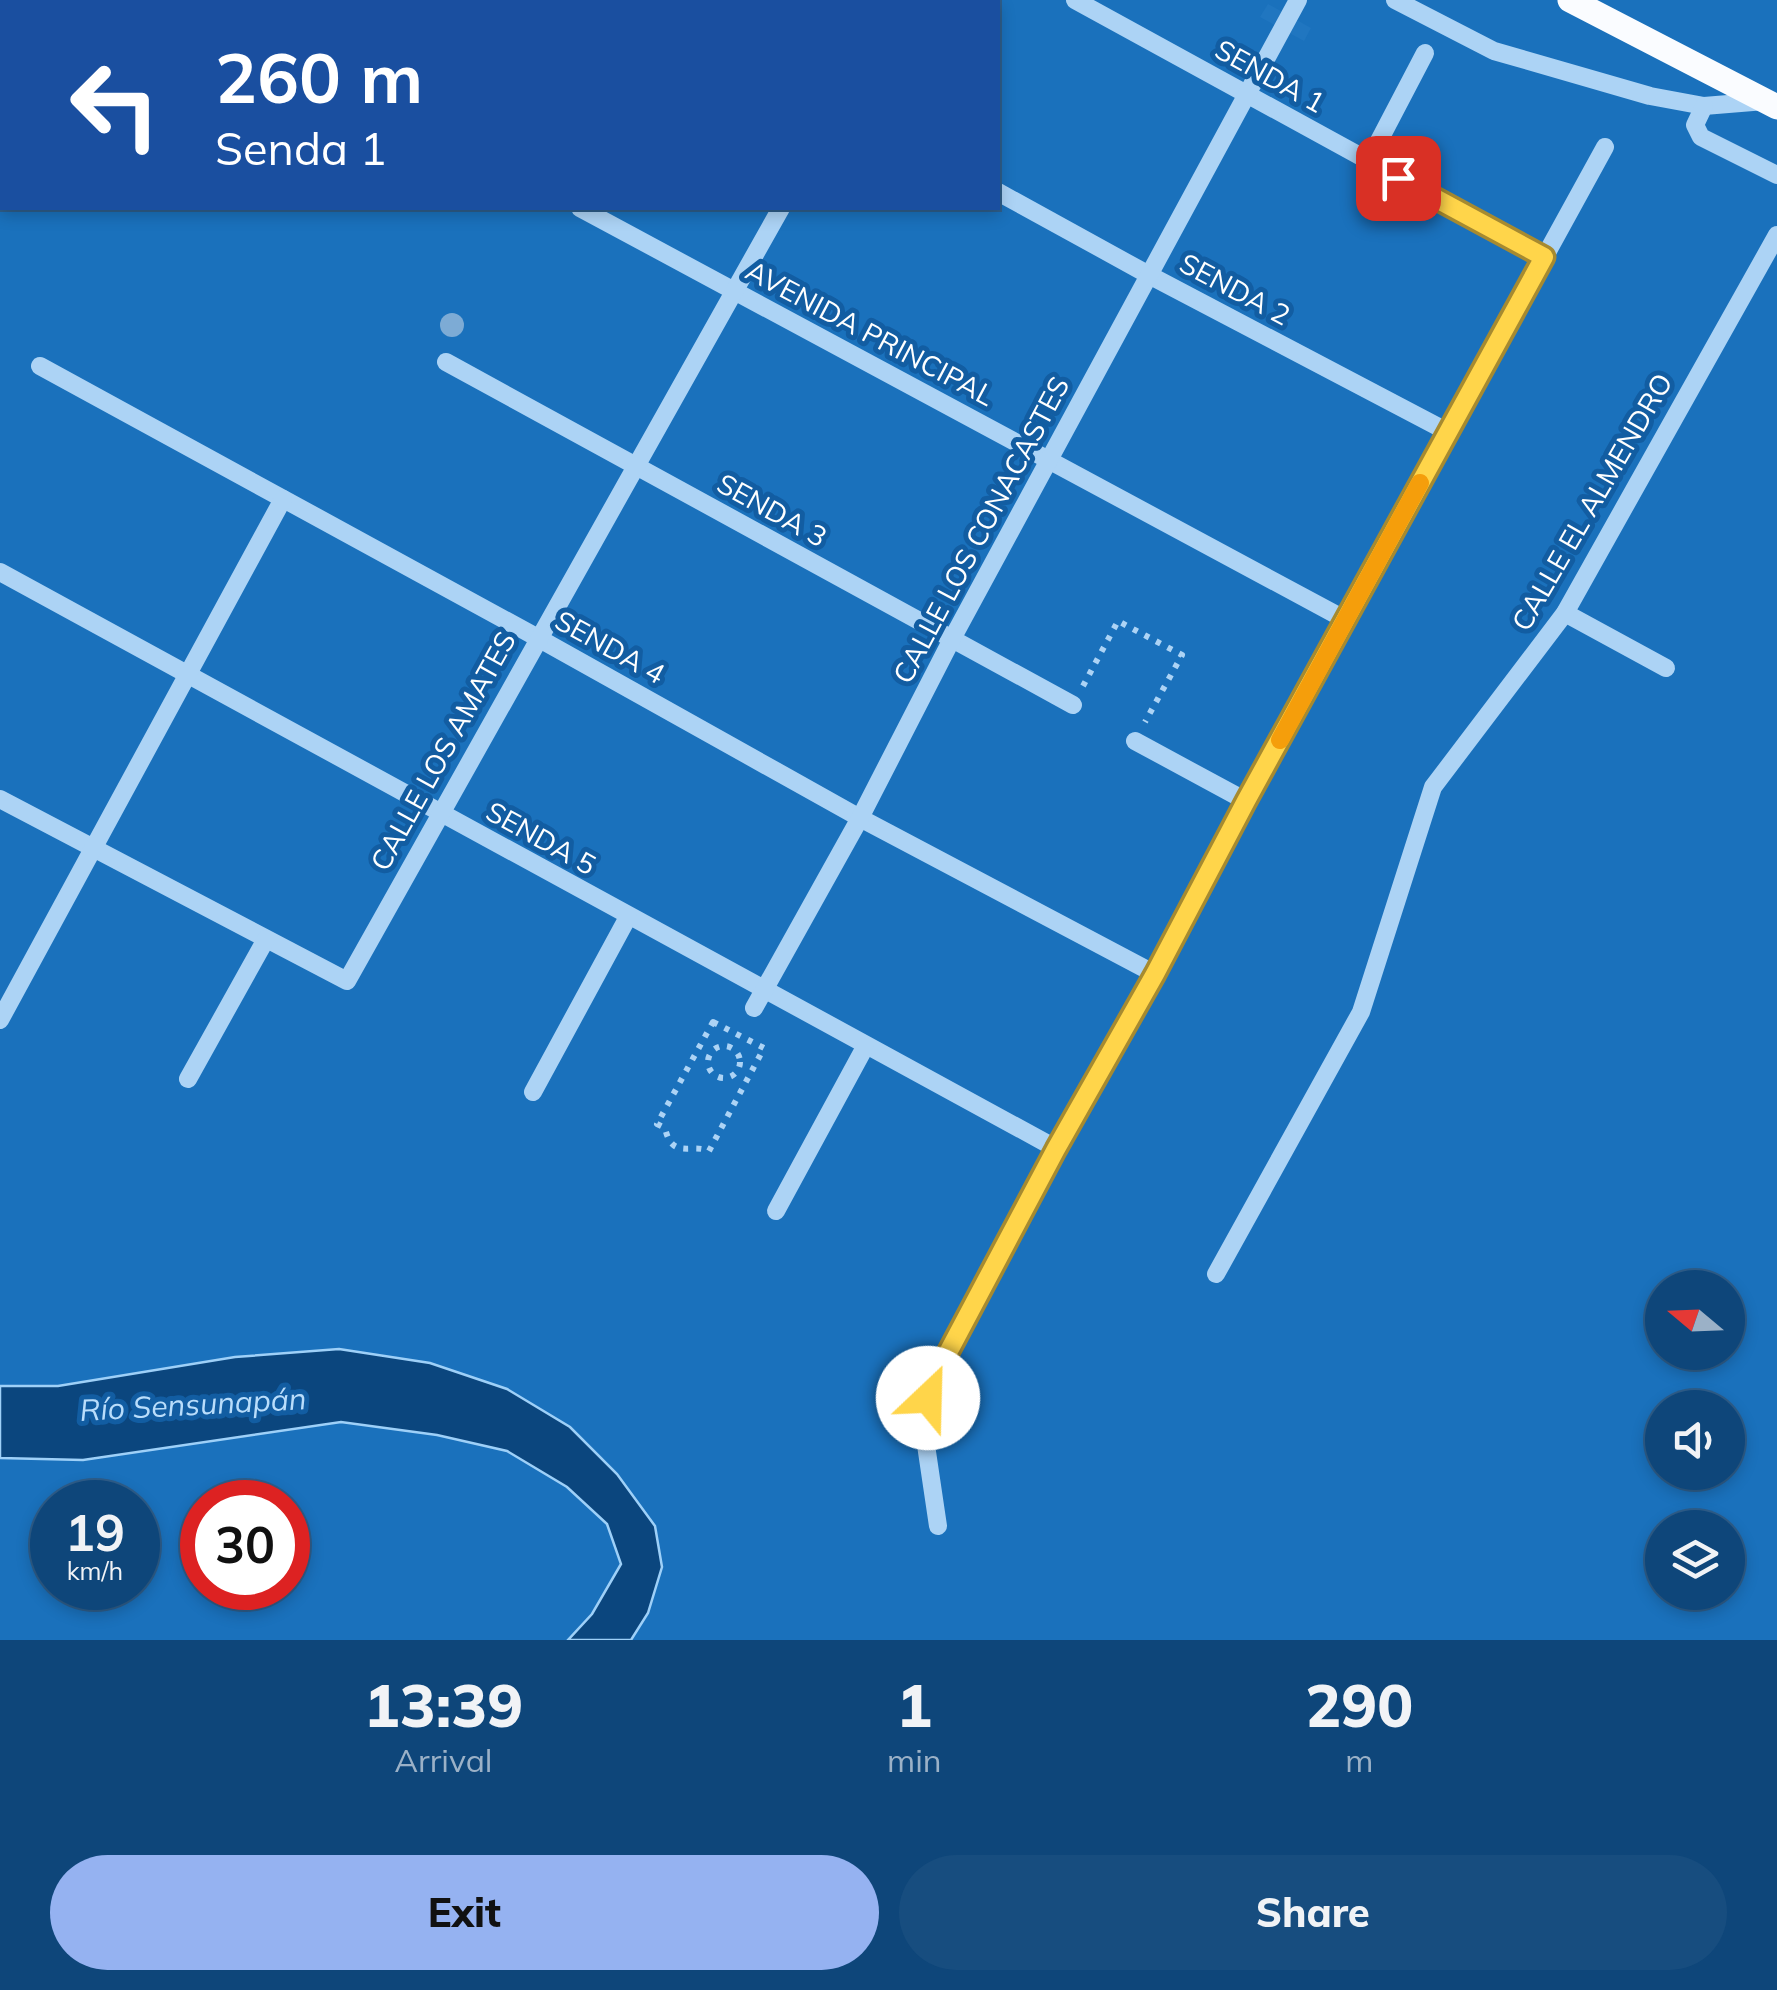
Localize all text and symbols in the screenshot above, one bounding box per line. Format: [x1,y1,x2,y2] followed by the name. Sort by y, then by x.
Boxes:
[1209,31,1331,120] street label: SENDA 1
[215,33,423,121] text: 260 m
[50,40,180,170] icon: left
[215,120,387,176] text: Senda 1
[1356,136,1441,221] pin
[1371,151,1426,206] icon: arrive
[1174,245,1296,332] street label: SENDA 2
[740,252,1000,413] street label: AVENIDA PRINCIPAL
[1504,367,1680,637] street label: CALLE EL ALMENDRO
[885,371,1076,689] street label: CALLE LOS CONACASTES
[711,465,833,554] street label: SENDA 3
[549,602,671,691] street label: SENDA 4
[362,625,523,876] street label: CALLE LOS AMATES
[480,793,602,882] street label: SENDA 5
[1645,1270,1745,1370] north arrow
[1645,1270,1745,1610] map controls
[876,1346,980,1450] position arrow
[79,1379,307,1429] water label: Río Sensunapán
[1645,1390,1745,1490] button: sound
[180,1480,310,1610] speed limit sign: 30
[65,1501,125,1564] text: 19
[1645,1510,1745,1610] button: layers
[67,1555,123,1586] text: km/h
[364,1667,523,1742] text: 13:39
[896,1667,932,1742] text: 1
[1305,1667,1413,1742] text: 290
[395,1740,492,1780] text: Arrival
[887,1740,942,1780] text: min
[1345,1740,1373,1780] text: m
[50,1855,879,1970] button: Exit
[899,1855,1727,1970] button: Share

